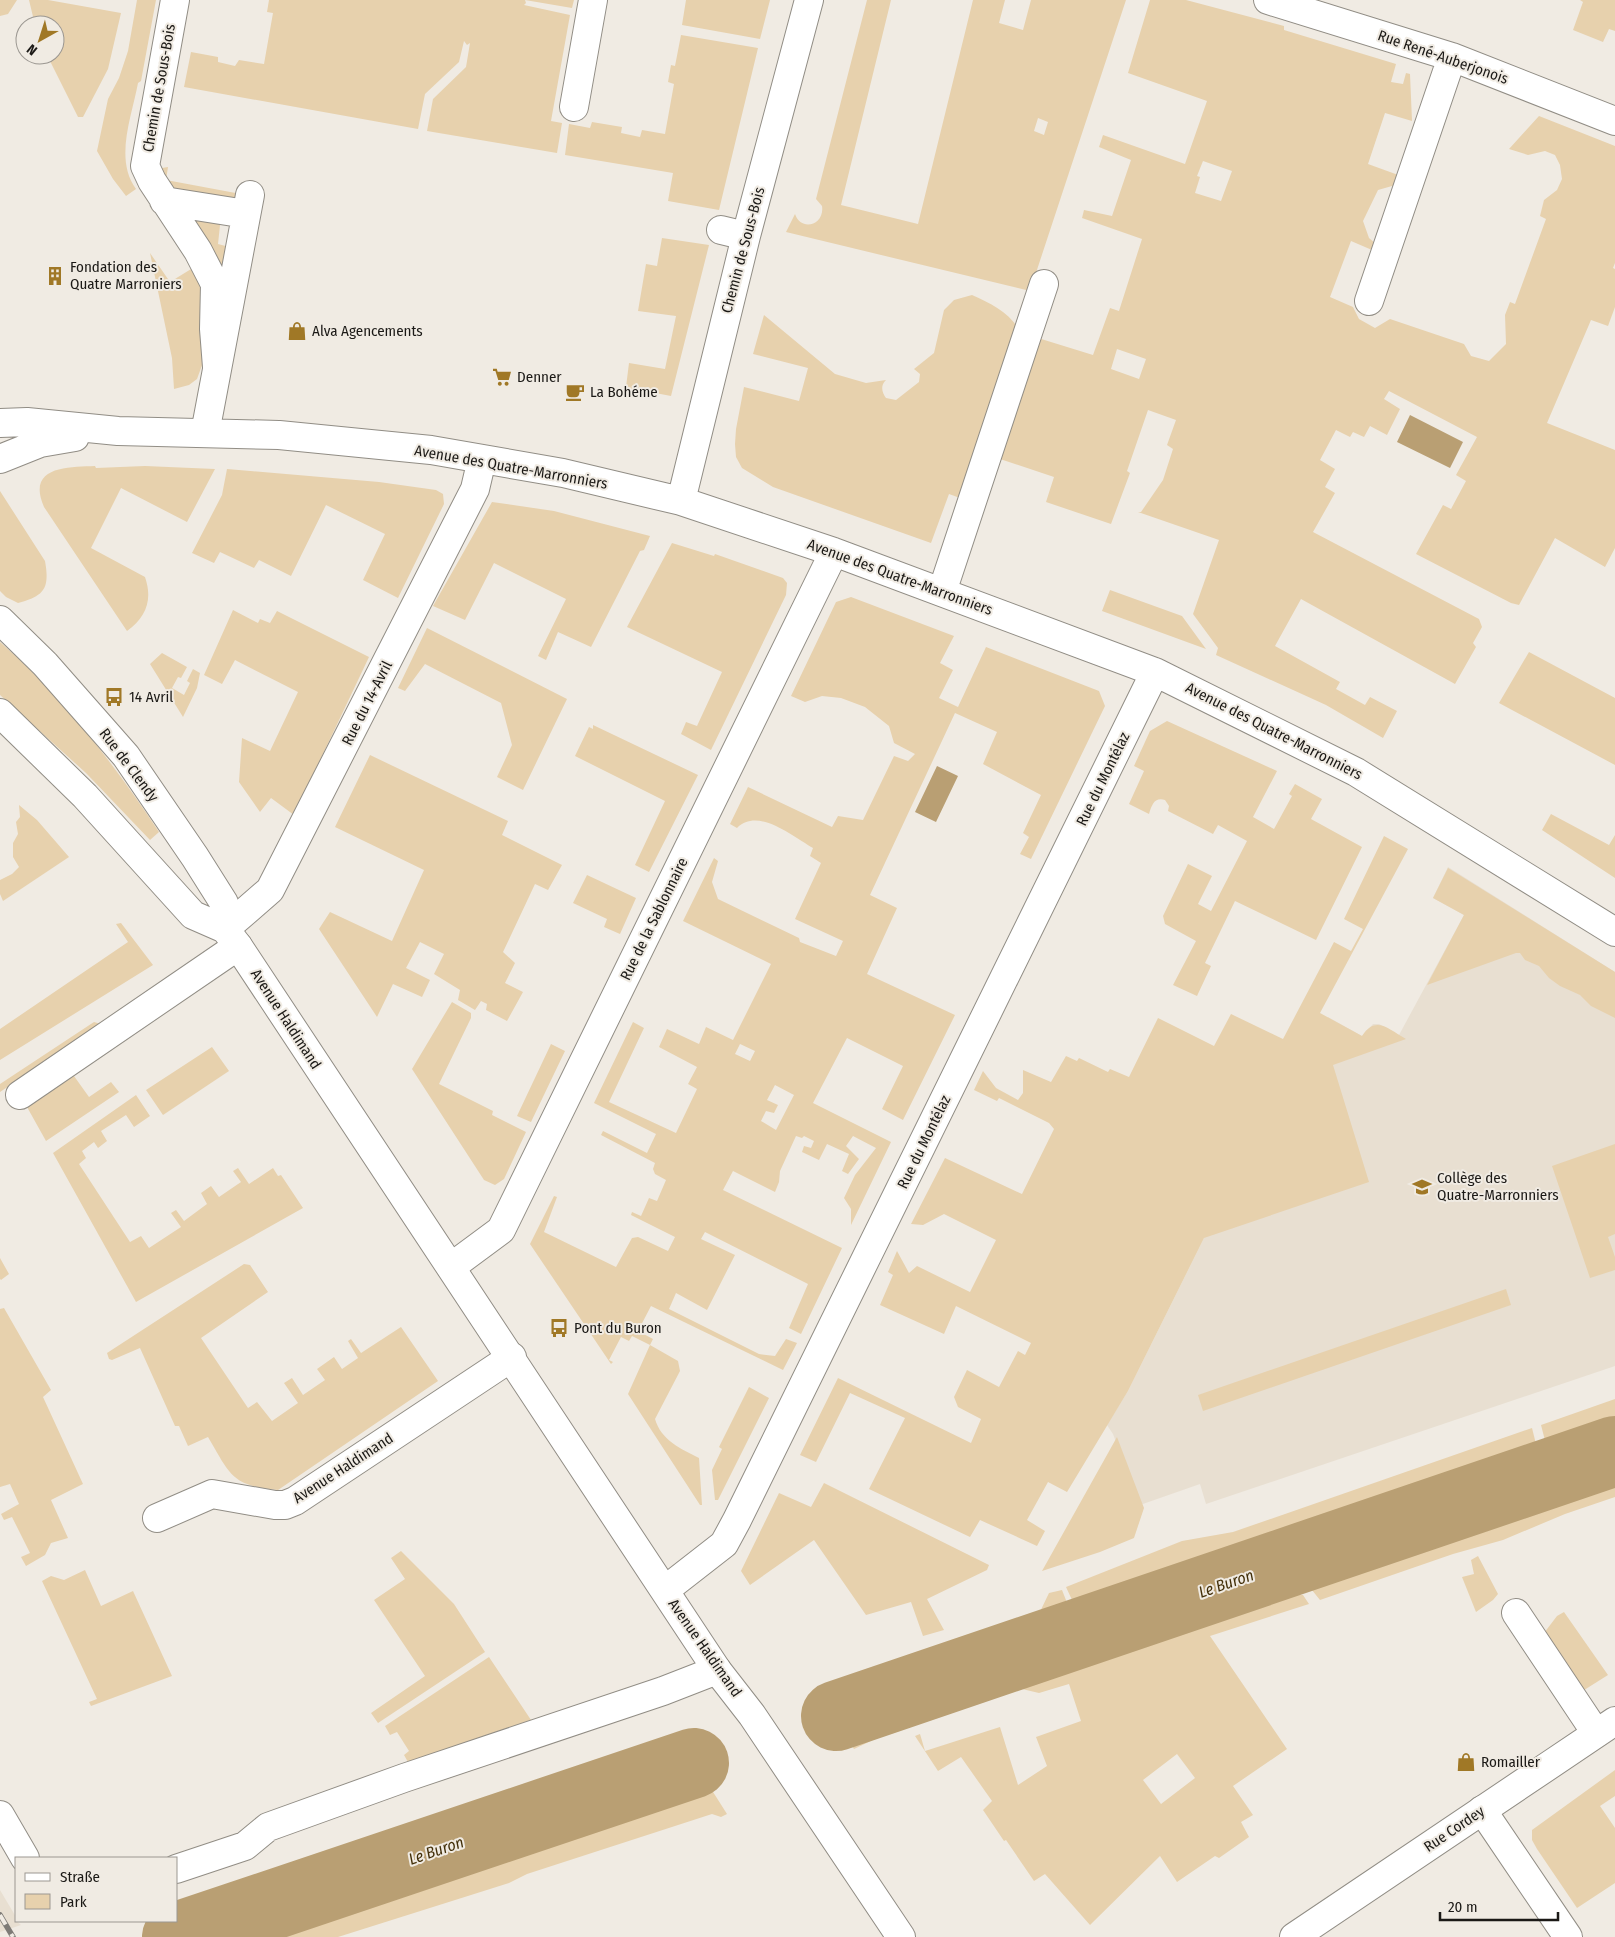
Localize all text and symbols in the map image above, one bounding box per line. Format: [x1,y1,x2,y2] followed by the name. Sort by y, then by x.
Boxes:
[15,15,65,65] north arrow
[139,23,179,153] street label: Chemin de Sous-Bois
[1375,26,1511,88] street label: Rue René-Auberjonois
[24,40,41,59] text: N
[718,185,768,315] street label: Chemin de Sous-Bois
[70,258,182,293] place label: Fondation des Quatre Marroniers
[44,265,66,287] building icon: Fondation des Quatre Marroniers
[286,320,308,342] shop icon: Alva Agencements
[312,322,423,340] place label: Alva Agencements
[491,366,513,388] supermarket icon: Denner
[517,368,562,386] place label: Denner
[564,381,586,403] cafe icon: La Bohéme
[590,383,658,401] place label: La Bohéme
[413,441,609,493] street label: Avenue des Quatre-Marronniers
[805,535,995,619] street label: Avenue des Quatre-Marronniers
[338,658,396,748] street label: Rue du 14-Avril
[1183,679,1365,783] street label: Avenue des Quatre-Marronniers
[103,686,125,708] bus stop icon: 14 Avril
[129,688,173,706] place label: 14 Avril
[96,725,163,806] street label: Rue de Clendy
[1073,729,1133,829] street label: Rue du Montélaz
[616,855,692,983] street label: Rue de la Sablonnaire
[247,966,325,1072] street label: Avenue Haldimand
[894,1092,954,1192] street label: Rue du Montélaz
[1437,1169,1559,1204] place label: Collège des Quatre-Marronniers
[1411,1176,1433,1198] school or university icon: Collège des Quatre-Marronniers
[548,1317,570,1339] bus stop icon: Pont du Buron
[574,1319,662,1337] place label: Pont du Buron
[290,1429,396,1507] street label: Avenue Haldimand
[1196,1565,1256,1602] water label: Le Buron
[665,1596,745,1700] street label: Avenue Haldimand
[1455,1751,1477,1773] shop icon: Romailler
[1481,1753,1541,1771] place label: Romailler
[1420,1802,1488,1856] street label: Rue Cordey
[406,1832,466,1869] water label: Le Buron
[15,1857,178,1922] legend
[60,1868,100,1886] text: Straße
[1440,1890,1558,1922] scale bar
[60,1893,87,1911] text: Park
[1448,1898,1478,1916] text: 20 m

